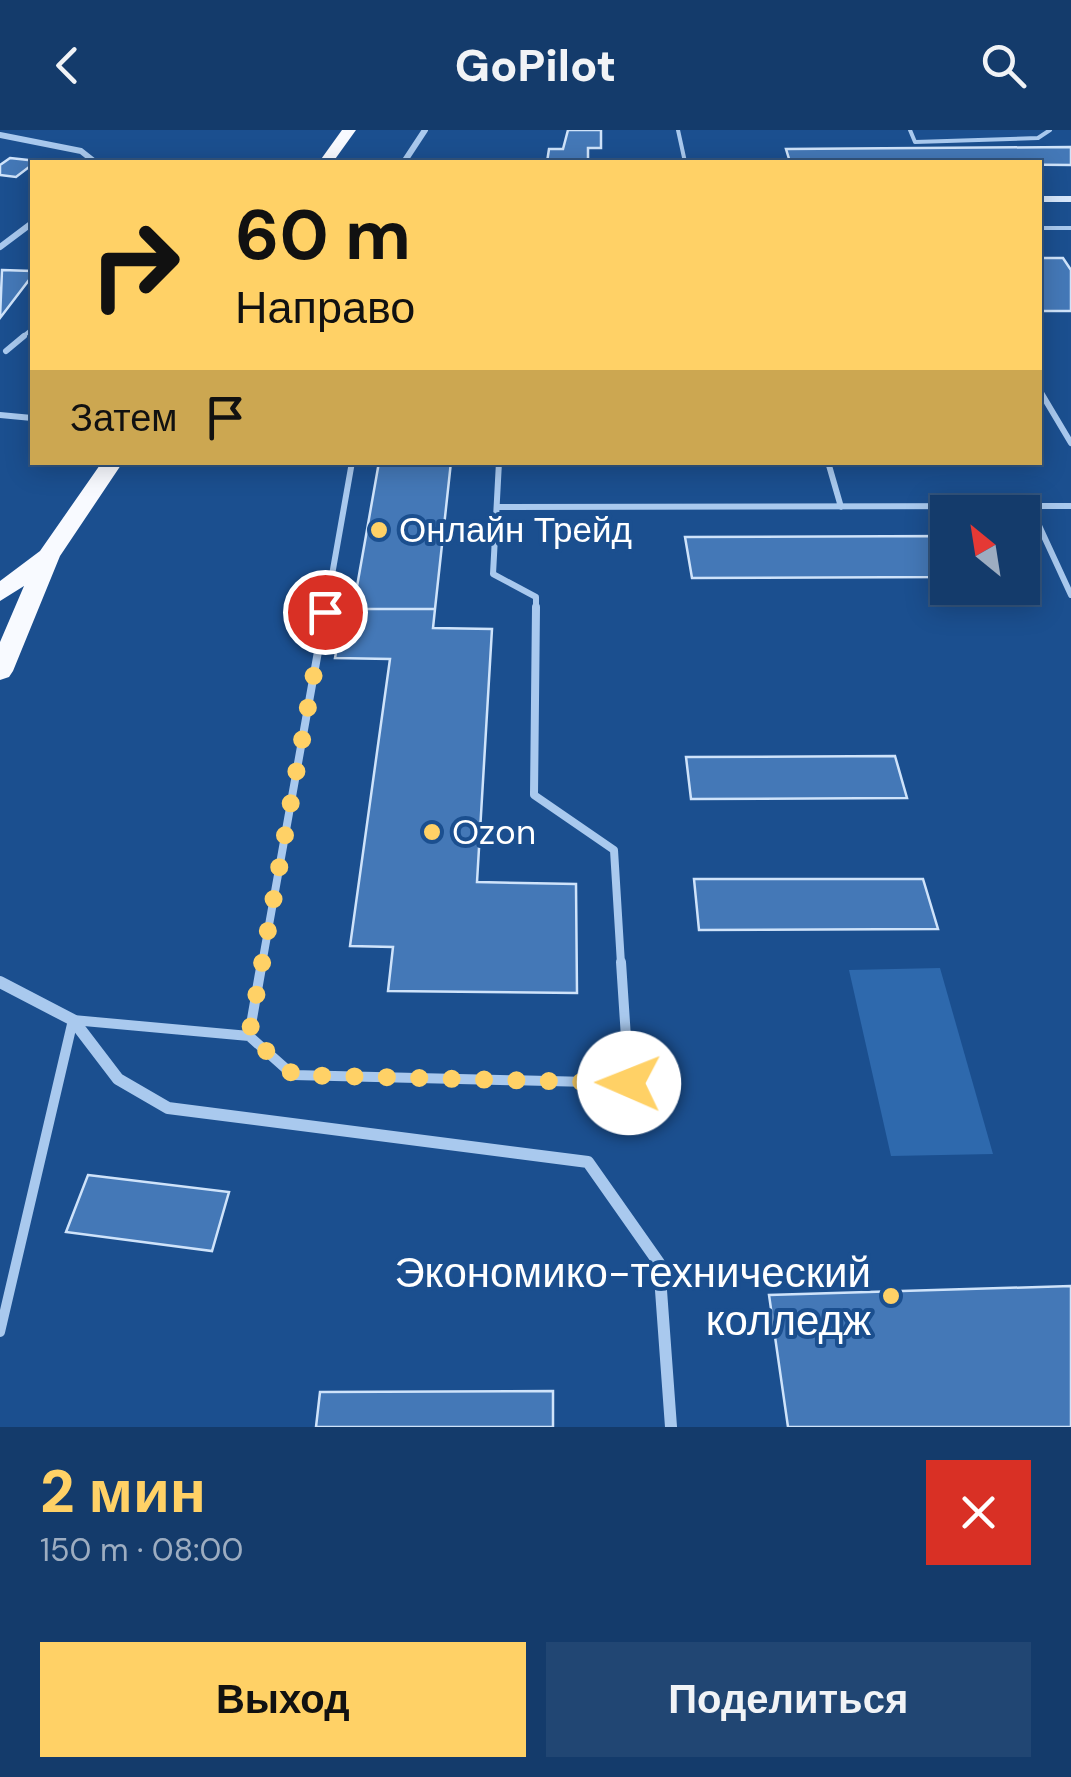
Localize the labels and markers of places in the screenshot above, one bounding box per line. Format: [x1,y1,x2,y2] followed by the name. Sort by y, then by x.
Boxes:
[399,507,632,553] place label: Онлайн Трейд
[368,519,390,541] marker: Онлайн Трейд
[283,570,368,655] pin
[452,809,536,855] place label: Ozon
[421,821,443,843] marker: Ozon
[394,1245,871,1348] place label: Экономико-технический колледж
[880,1285,902,1307] marker: Экономико-технический колледж

